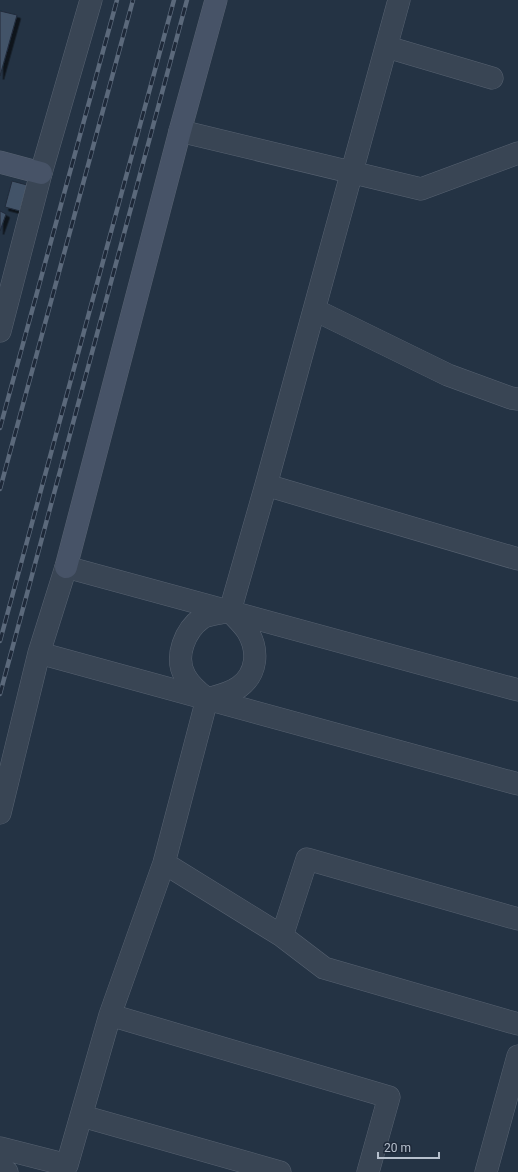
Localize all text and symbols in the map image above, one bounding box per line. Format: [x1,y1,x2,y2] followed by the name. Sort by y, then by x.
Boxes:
[378,1134,439,1160] scale bar
[384,1141,411,1155] text: 20 m

